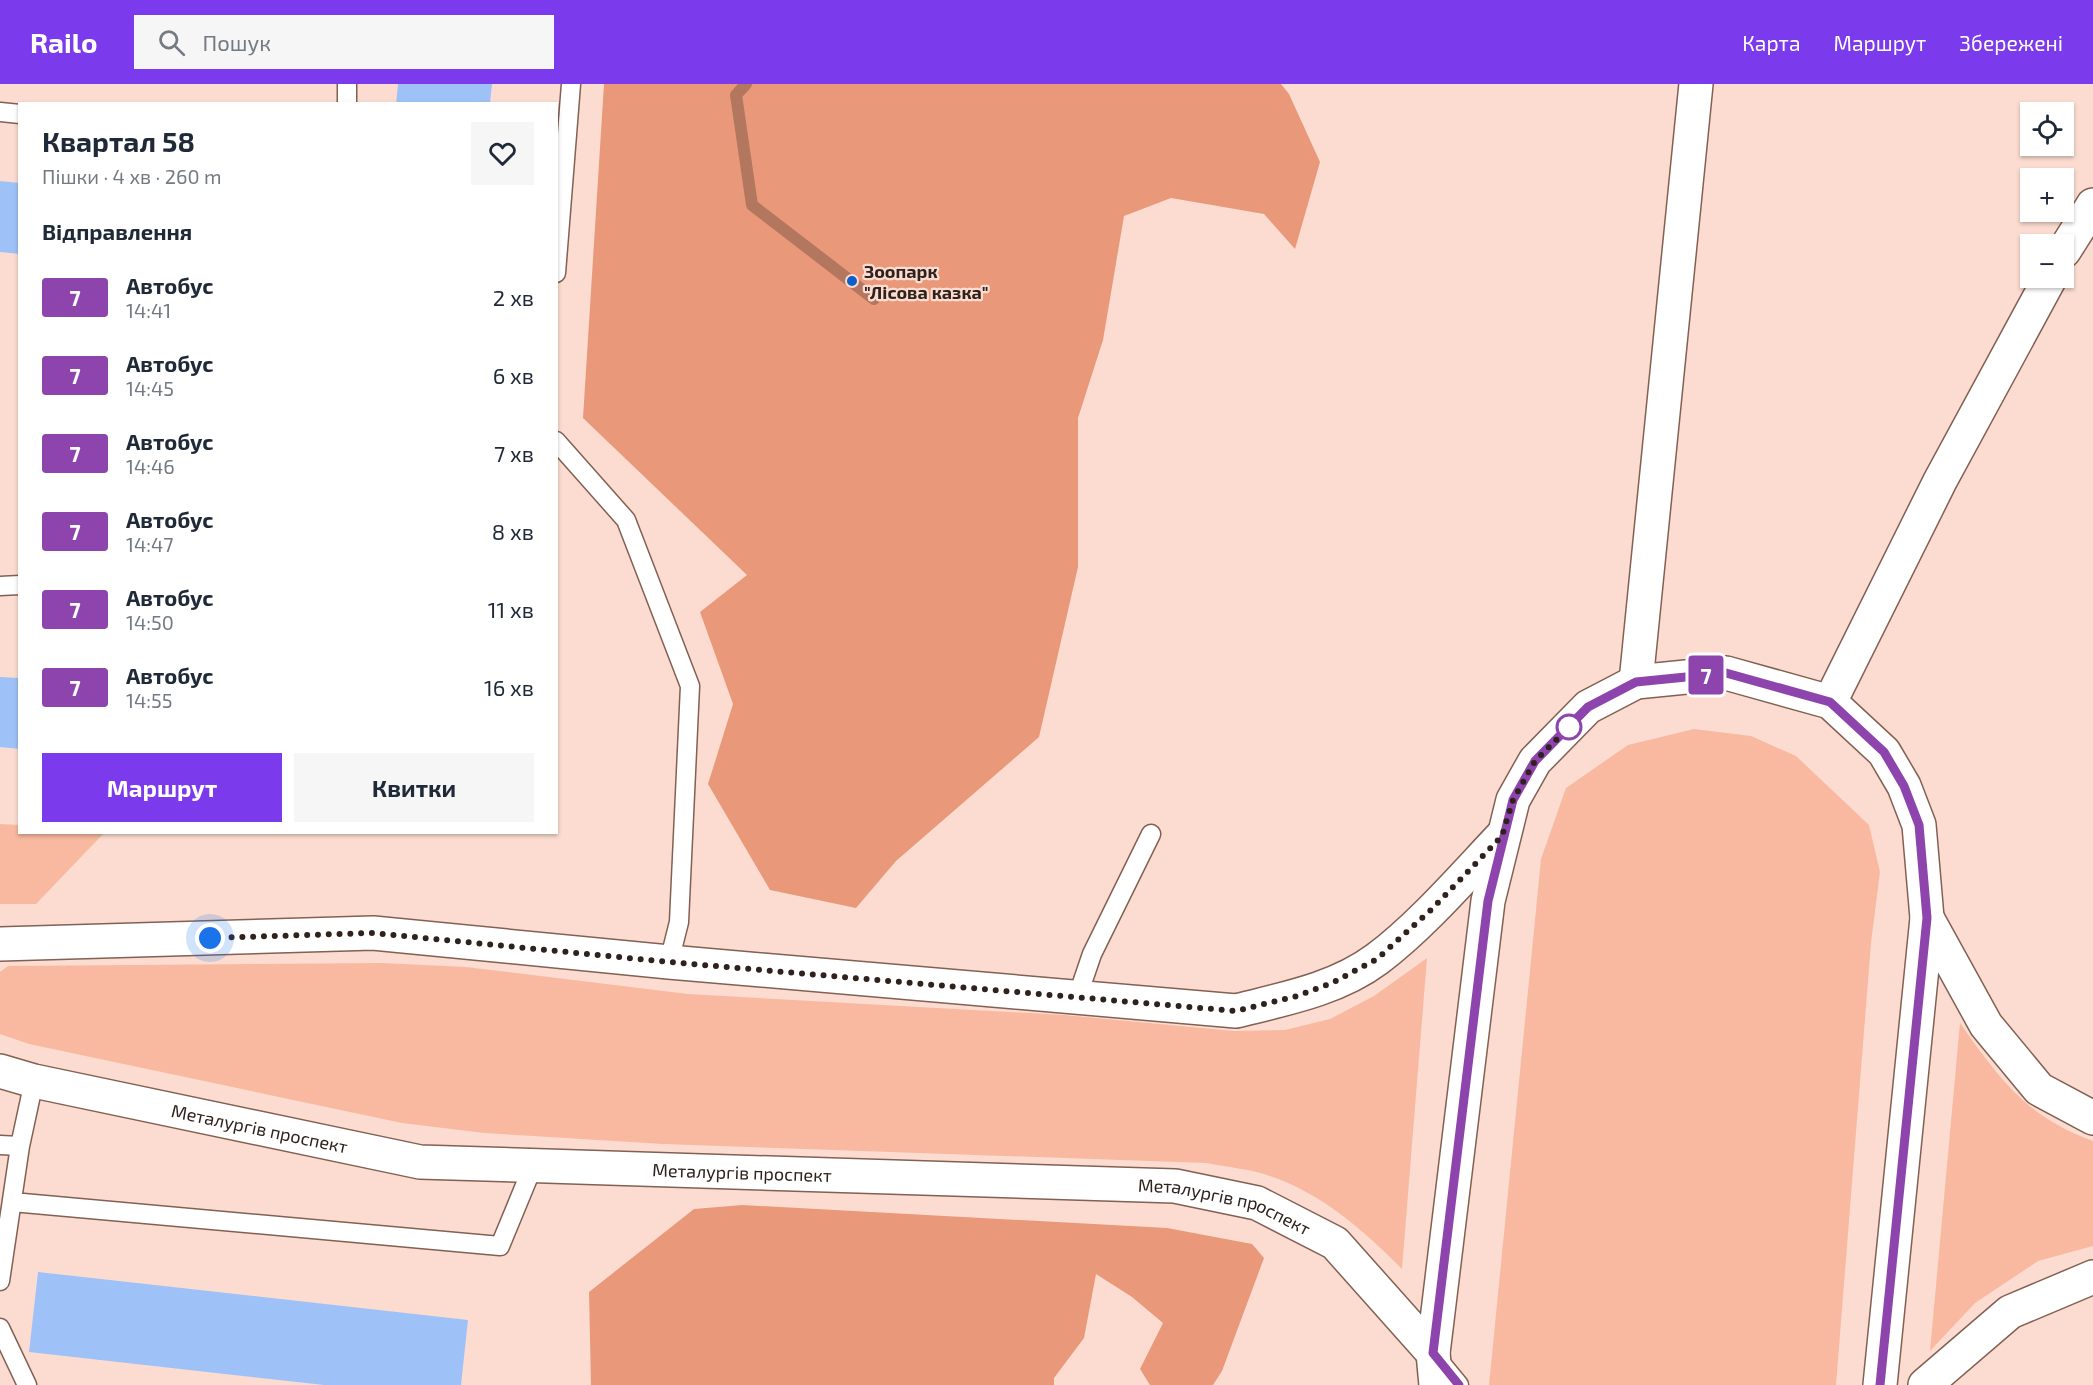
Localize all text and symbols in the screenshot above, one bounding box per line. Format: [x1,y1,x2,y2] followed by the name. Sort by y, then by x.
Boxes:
[134,15,554,69] search box
[30,25,98,59] text: Railo
[155,26,188,59] icon: search
[203,29,271,55] text: Пошук
[1742,30,1801,55] text: Карта
[1834,30,1926,55] text: Маршрут
[1959,30,2063,55] text: Збережені
[2020,102,2074,288] map controls
[2020,102,2074,156] button: locate
[471,122,534,185] button: heart
[42,124,195,158] text: Квартал 58
[42,164,221,188] text: Пішки · 4 хв · 260 m
[2020,168,2074,222] button: +
[42,218,192,244] text: Відправлення
[2020,234,2074,288] button: −
[864,260,988,303] place label: Зоопарк "Лісова казка"
[126,272,214,298] text: Автобус
[845,274,859,288] marker: Зоопарк "Лісова казка"
[493,284,534,310] text: 2 хв
[69,285,81,310] text: 7
[126,298,171,322] text: 14:41
[126,350,214,376] text: Автобус
[493,362,534,388] text: 6 хв
[69,363,81,388] text: 7
[126,376,174,400] text: 14:45
[126,428,214,454] text: Автобус
[494,440,534,466] text: 7 хв
[69,441,81,466] text: 7
[126,454,175,478] text: 14:46
[126,506,214,532] text: Автобус
[492,518,534,544] text: 8 хв
[69,519,81,544] text: 7
[126,532,174,556] text: 14:47
[126,584,214,610] text: Автобус
[488,596,534,622] text: 11 хв
[69,597,81,622] text: 7
[126,610,174,634] text: 14:50
[1686,656,1726,694] line badge: 7
[126,662,214,688] text: Автобус
[1700,663,1712,688] text: 7
[484,674,534,700] text: 16 хв
[69,675,81,700] text: 7
[126,688,172,712] text: 14:55
[1556,714,1582,740] unlabelled marker
[42,753,282,822] button: Маршрут
[294,753,534,822] button: Квитки
[195,923,225,953] your location
[170,1099,350,1158] street label: Металургів проспект
[652,1158,832,1186] street label: Металургів проспект
[1138,1174,1315,1240] street label: Металургів проспект

